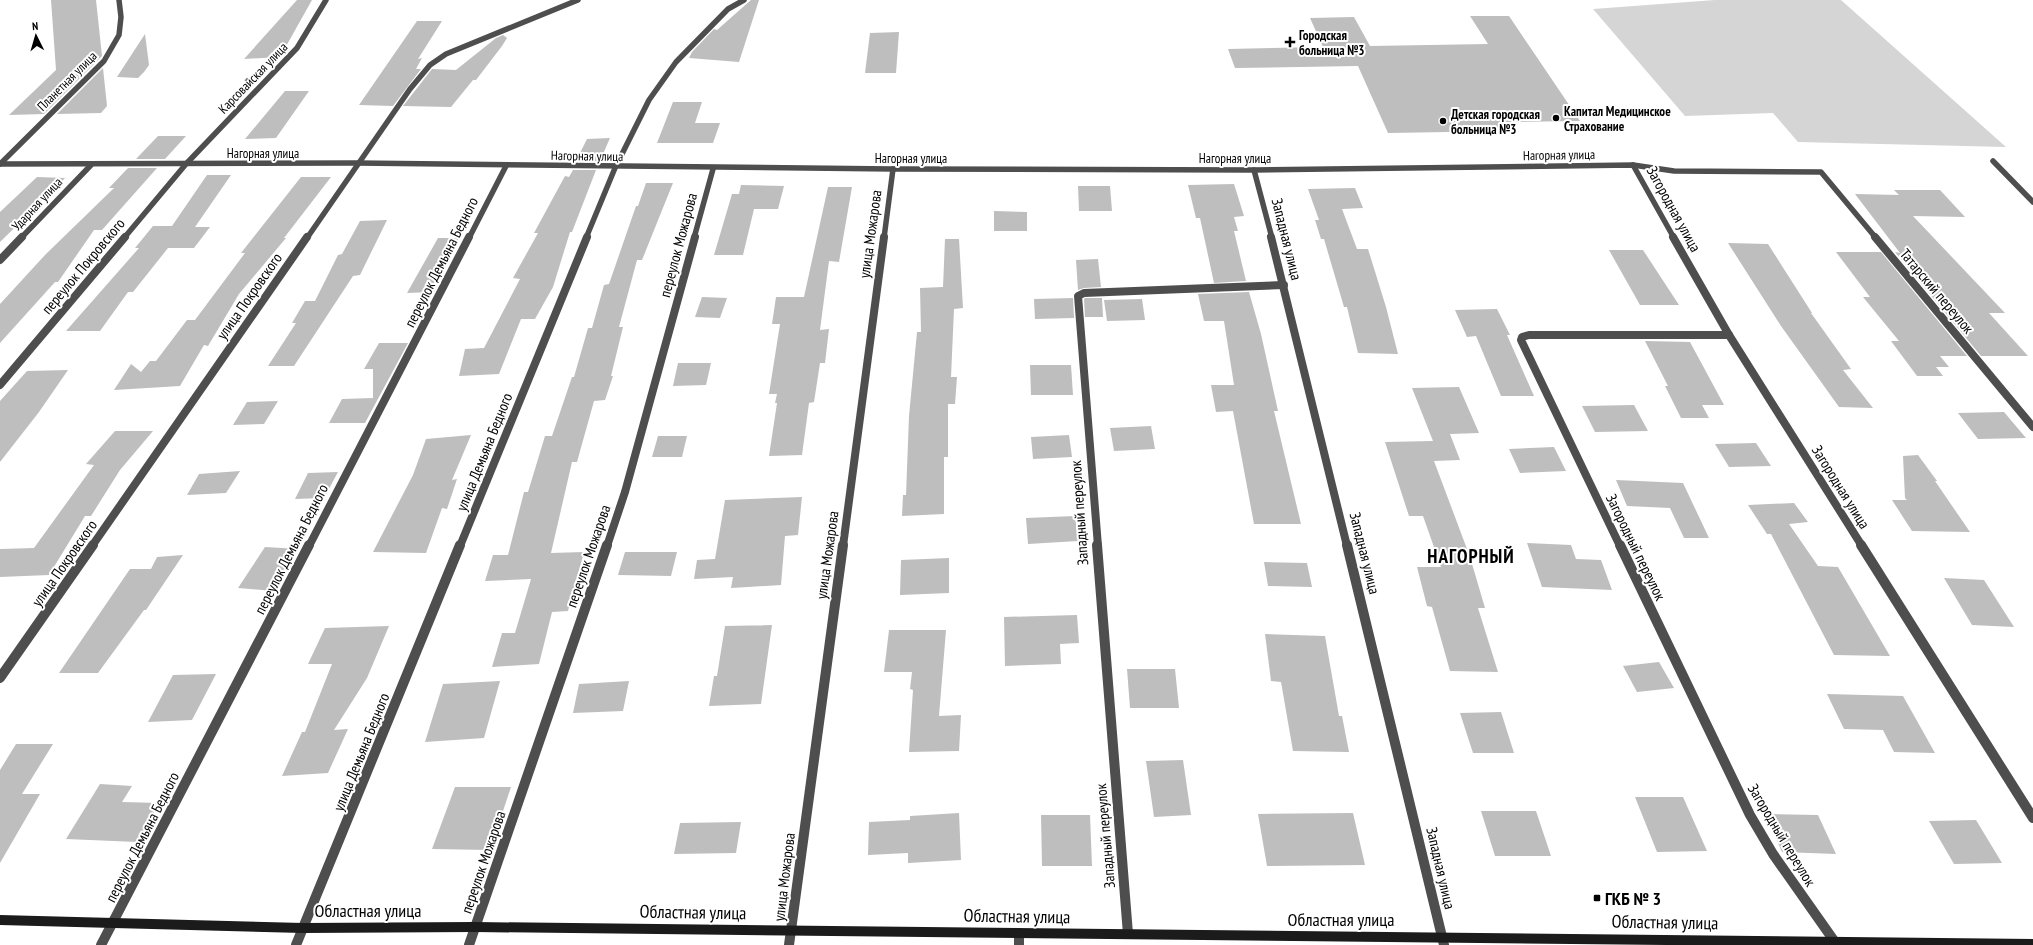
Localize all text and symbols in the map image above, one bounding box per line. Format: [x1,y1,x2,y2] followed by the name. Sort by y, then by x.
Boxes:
[16,16,56,56] north arrow
[32,19,39,33] text: N
[1299,27,1365,59] place label: Городская больница №3
[1284,36,1296,48] marker: Городская больница №3
[215,39,291,117] street label: Карсовайская улица
[34,48,100,114] street label: Планетная улица
[1564,103,1671,135] place label: Капитал Медицинское Страхование
[1451,106,1540,138] place label: Детская городская больница №3
[1551,113,1561,123] marker: Капитал Медицинское Страхование
[1438,116,1448,126] marker: Детская городская больница №3
[227,145,299,162] street label: Нагорная улица
[1523,146,1595,164] street label: Нагорная улица
[551,147,623,165] street label: Нагорная улица
[875,150,947,167] street label: Нагорная улица
[1199,150,1271,167] street label: Нагорная улица
[1643,163,1705,255] street label: Загородная улица
[8,174,66,234] street label: Ударная улица
[854,189,886,279] street label: улица Можарова
[655,191,701,299] street label: переулок Можарова
[400,194,482,330] street label: переулок Демьяна Бедного
[1268,196,1306,282] street label: Западная улица
[37,214,129,318] street label: переулок Покровского
[1896,245,1978,338] street label: Татарский переулок
[212,249,286,343] street label: улица Покровского
[452,390,516,514] street label: улица Демьяна Бедного
[1808,442,1874,532] street label: Загородная улица
[1066,460,1092,566] street label: Западный переулок
[250,481,332,617] street label: переулок Демьяна Бедного
[1602,491,1670,604] street label: Загородный переулок
[562,502,614,610] street label: переулок Можарова
[811,510,843,600] street label: улица Можарова
[1346,510,1384,596] street label: Западная улица
[27,516,101,610] street label: улица Покровского
[1427,544,1515,568] district label: НАГОРНЫЙ
[329,690,393,814] street label: улица Демьяна Бедного
[101,769,183,905] street label: переулок Демьяна Бедного
[1744,780,1820,890] street label: Загородный переулок
[1091,783,1119,889] street label: Западный переулок
[457,808,509,916] street label: переулок Можарова
[1422,825,1460,911] street label: Западная улица
[769,832,799,922] street label: улица Можарова
[1605,887,1661,910] place label: ГКБ № 3
[1592,893,1602,903] marker: ГКБ № 3
[315,899,421,922] street label: Областная улица
[639,900,747,924] street label: Областная улица
[963,904,1071,928] street label: Областная улица
[1288,908,1394,931] street label: Областная улица
[1611,910,1719,934] street label: Областная улица

